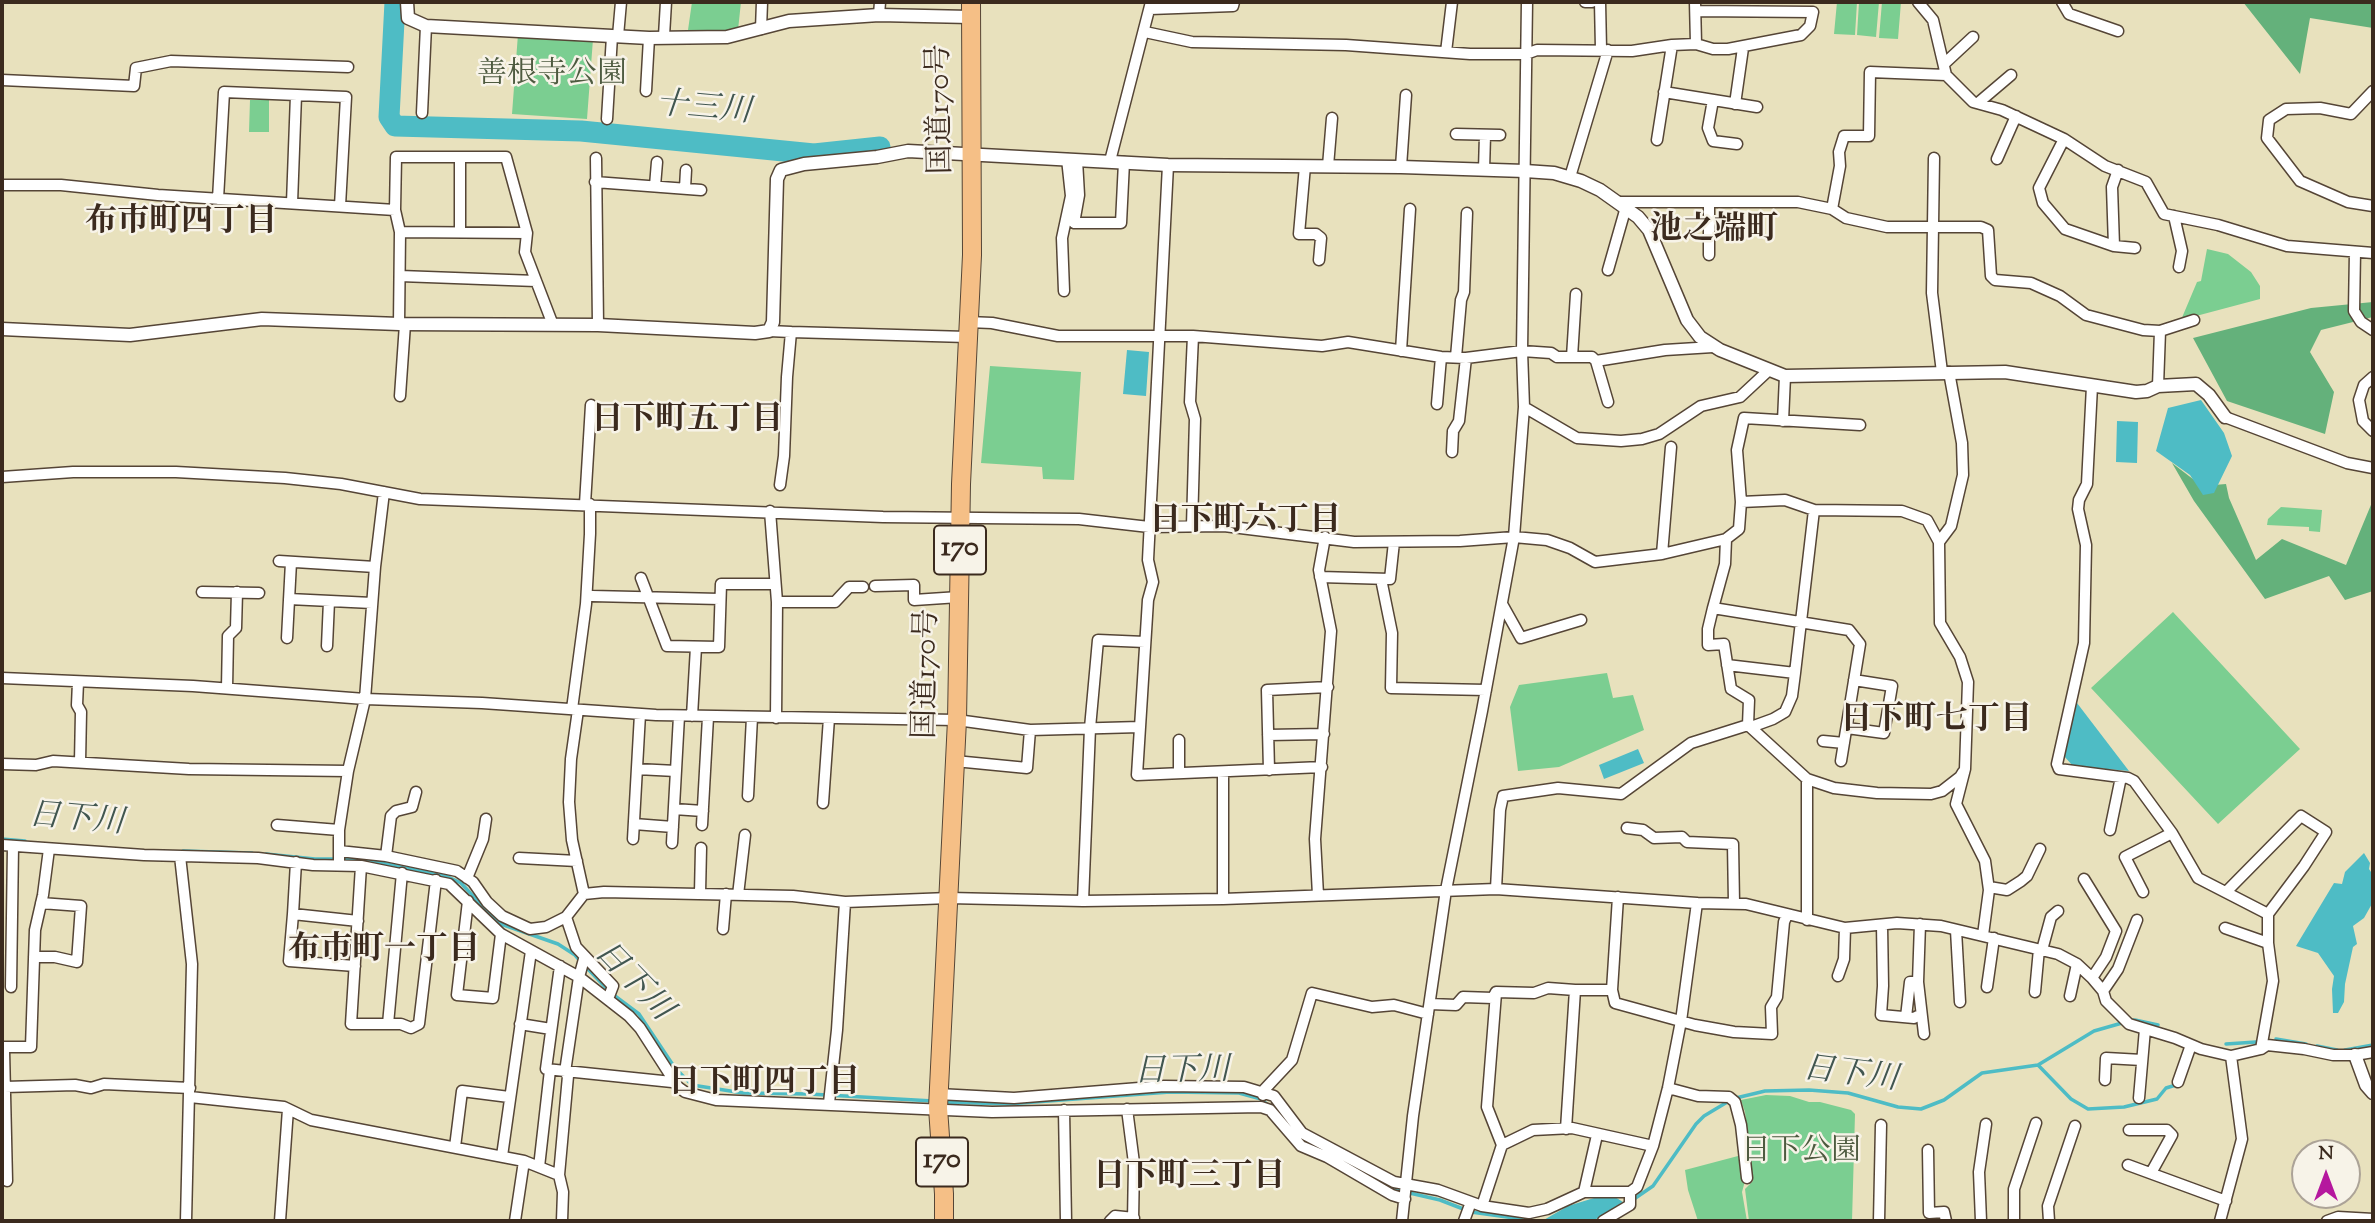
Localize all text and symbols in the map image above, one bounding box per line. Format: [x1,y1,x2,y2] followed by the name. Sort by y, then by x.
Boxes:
[924,43,962,175] street label: 国道170号
[477,59,627,95] park label: 善根寺公園
[654,88,752,134] water label: 十三川
[85,206,277,244] district label: 布市町四丁目
[1650,214,1778,252] district label: 池之端町
[591,404,783,442] district label: 日下町五丁目
[1149,505,1341,543] district label: 日下町六丁目
[934,526,986,574] road number: 170
[910,608,948,740] street label: 国道170号
[1840,704,2032,742] district label: 日下町七丁目
[27,799,125,845] water label: 日下川
[288,934,480,972] district label: 布市町一丁目
[584,935,678,1031] water label: 日下川
[1800,1052,1900,1102] water label: 日下川
[1134,1054,1230,1094] water label: 日下川
[668,1067,860,1105] district label: 日下町四丁目
[1741,1136,1861,1172] park label: 日下公園
[916,1138,968,1186] road number: 170
[2291,1139,2361,1209] north arrow
[2318,1141,2334,1168] text: N
[1093,1161,1285,1199] district label: 日下町三丁目

